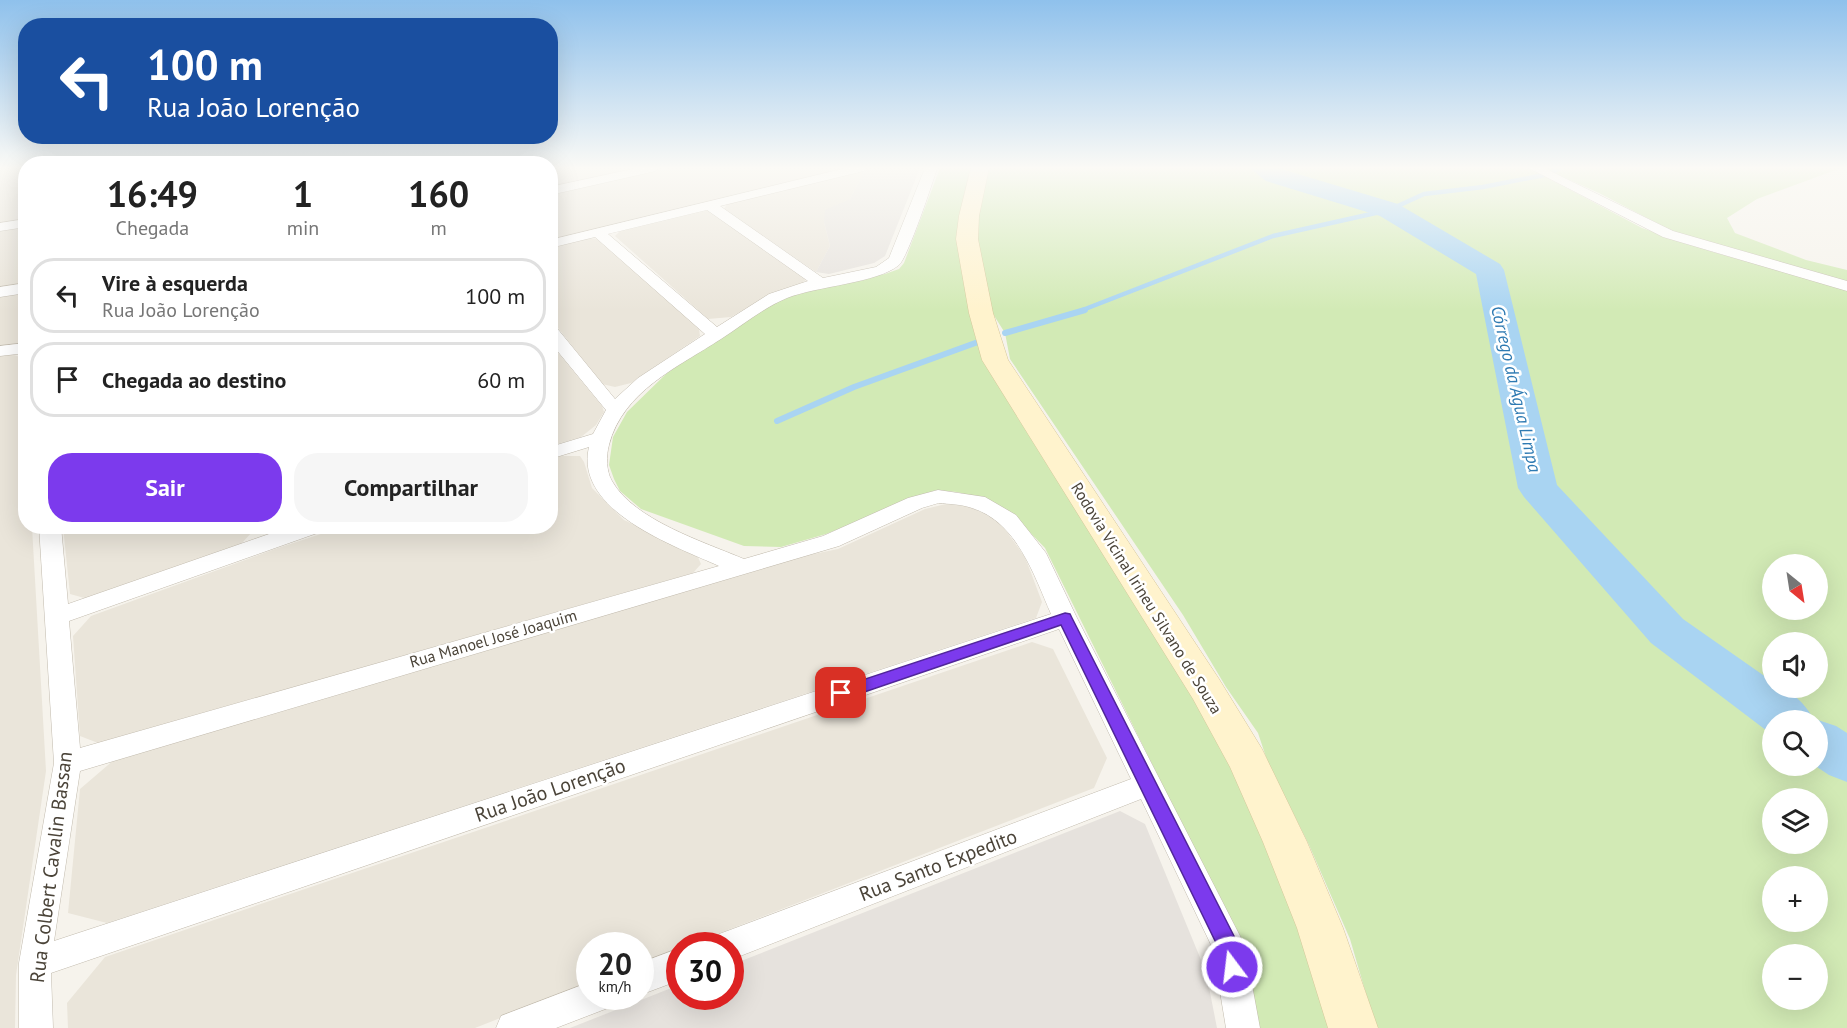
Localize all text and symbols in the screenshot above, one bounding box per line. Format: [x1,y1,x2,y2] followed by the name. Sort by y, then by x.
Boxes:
[147,37,263,92] text: 100 m
[48,42,126,120] icon: left
[147,90,360,124] text: Rua João Lorenção
[107,170,198,217] text: 16:49
[293,170,313,217] text: 1
[408,170,469,217] text: 160
[116,215,189,241] text: Chegada
[287,215,319,241] text: min
[431,215,447,241] text: m
[102,269,248,297] text: Vire à esquerda
[51,279,84,312] icon: left
[465,282,525,310] text: 100 m
[102,297,260,323] text: Rua João Lorenção
[1486,303,1547,475] water label: Córrego da Água Limpa
[51,363,84,396] icon: arrive
[102,366,286,394] text: Chegada ao destino
[477,366,525,394] text: 60 m
[48,453,282,522] button: Sair
[294,453,528,522] button: Compartilhar
[1067,479,1227,717] street label: Rodovia Vicinal Irineu Silvano de Souza
[1762,554,1828,620] north arrow
[1762,554,1828,1010] map controls
[407,605,579,671] street label: Rua Manoel José Joaquim
[1762,632,1828,698] button: sound
[815,667,866,718] pin
[824,676,857,709] icon: arrive
[1762,710,1828,776] button: search
[24,750,78,984] street label: Rua Colbert Cavalin Bassan
[471,752,629,828] street label: Rua João Lorenção
[1762,788,1828,854] button: layers
[855,823,1021,907] street label: Rua Santo Expedito
[1762,866,1828,932] button: +
[666,932,744,1010] speed limit sign: 30
[1200,935,1264,999] position arrow
[598,944,632,983] text: 20
[1762,944,1828,1010] button: −
[599,977,631,996] text: km/h

